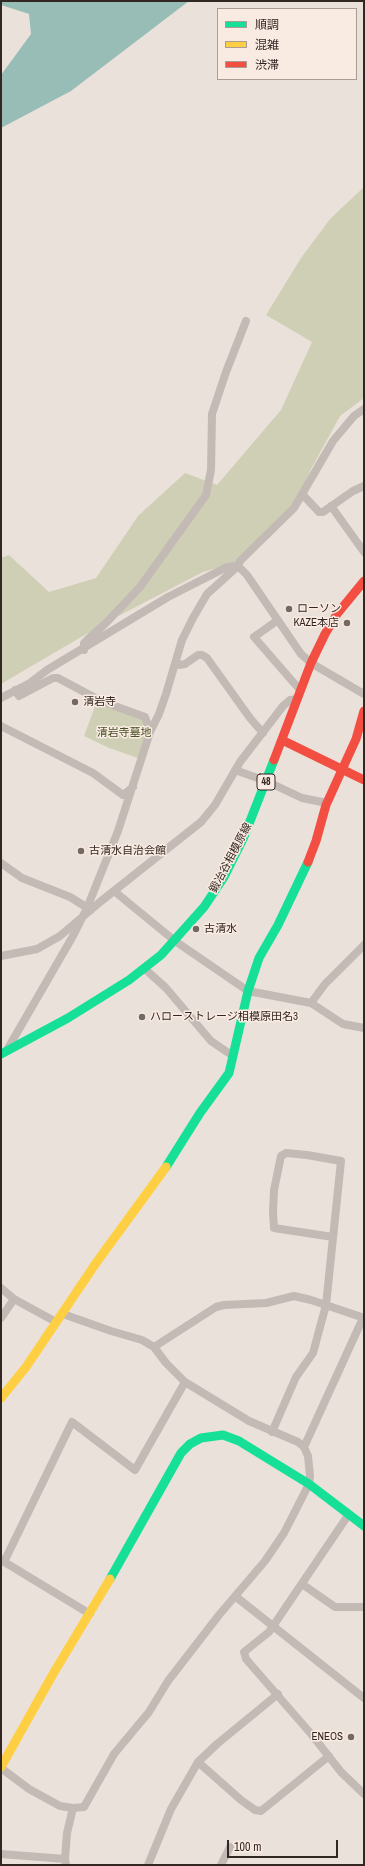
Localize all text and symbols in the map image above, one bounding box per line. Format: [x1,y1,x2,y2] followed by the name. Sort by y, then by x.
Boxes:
[217,8,357,80] legend
[255,17,279,33] text: 順調
[255,37,279,53] text: 混雑
[255,57,279,73] text: 渋滞
[297,602,341,616] place label: ローソン
[284,604,294,614] marker: ローソン
[293,616,339,630] place label: KAZE本店
[342,618,352,628] marker: KAZE本店
[83,695,116,709] place label: 清岩寺
[70,697,80,707] marker: 清岩寺
[97,726,151,740] park label: 清岩寺墓地
[257,774,275,790] road number: 48
[207,821,255,895] street label: 鍛冶谷相模原線
[89,844,166,858] place label: 古清水自治会館
[76,846,86,856] marker: 古清水自治会館
[204,922,237,936] place label: 古清水
[191,924,201,934] marker: 古清水
[150,1010,298,1024] place label: ハローストレージ相模原田名3
[137,1012,147,1022] marker: ハローストレージ相模原田名3
[311,1730,343,1744] place label: ENEOS
[346,1732,356,1742] marker: ENEOS
[229,1832,340,1858] scale bar
[234,1839,261,1855] text: 100 m

